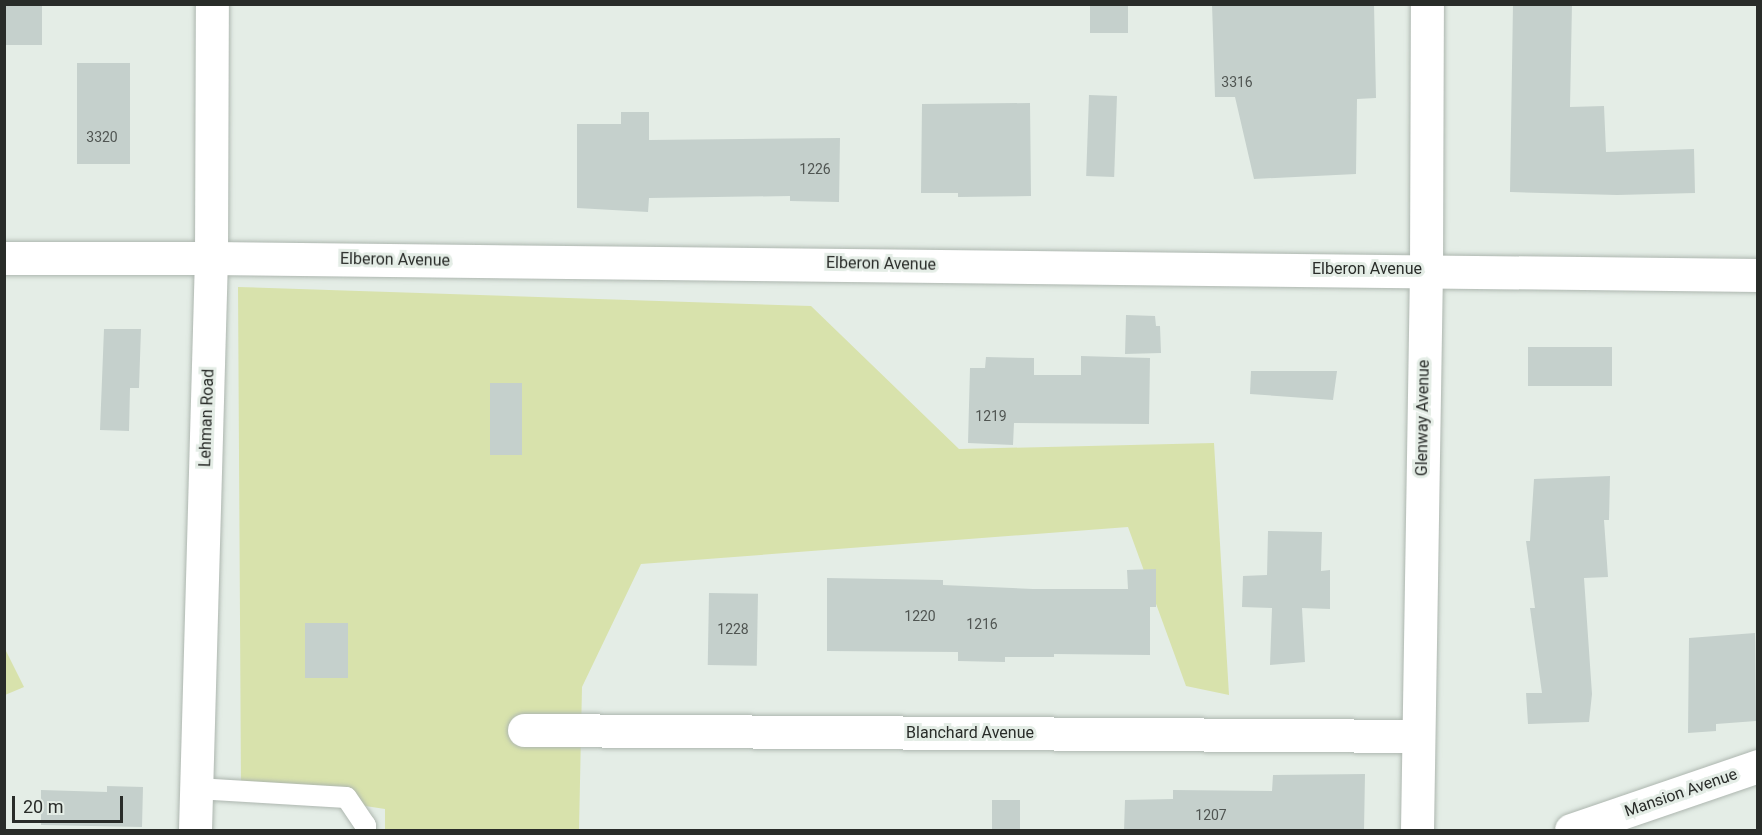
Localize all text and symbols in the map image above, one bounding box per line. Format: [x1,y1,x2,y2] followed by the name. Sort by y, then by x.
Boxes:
[1221,74,1253,90] house number: 3316
[86,129,118,145] house number: 3320
[799,161,831,177] house number: 1226
[340,249,450,271] street label: Elberon Avenue
[826,253,936,275] street label: Elberon Avenue
[1312,259,1422,279] street label: Elberon Avenue
[1412,360,1434,476] street label: Glenway Avenue
[196,369,218,467] street label: Lehman Road
[975,408,1007,424] house number: 1219
[904,608,936,624] house number: 1220
[966,616,998,632] house number: 1216
[717,621,749,637] house number: 1228
[906,723,1034,743] street label: Blanchard Avenue
[1622,765,1740,821] street label: Mansion Avenue
[15,784,126,822] scale bar
[23,796,63,817] text: 20 m
[1195,807,1227,823] house number: 1207

